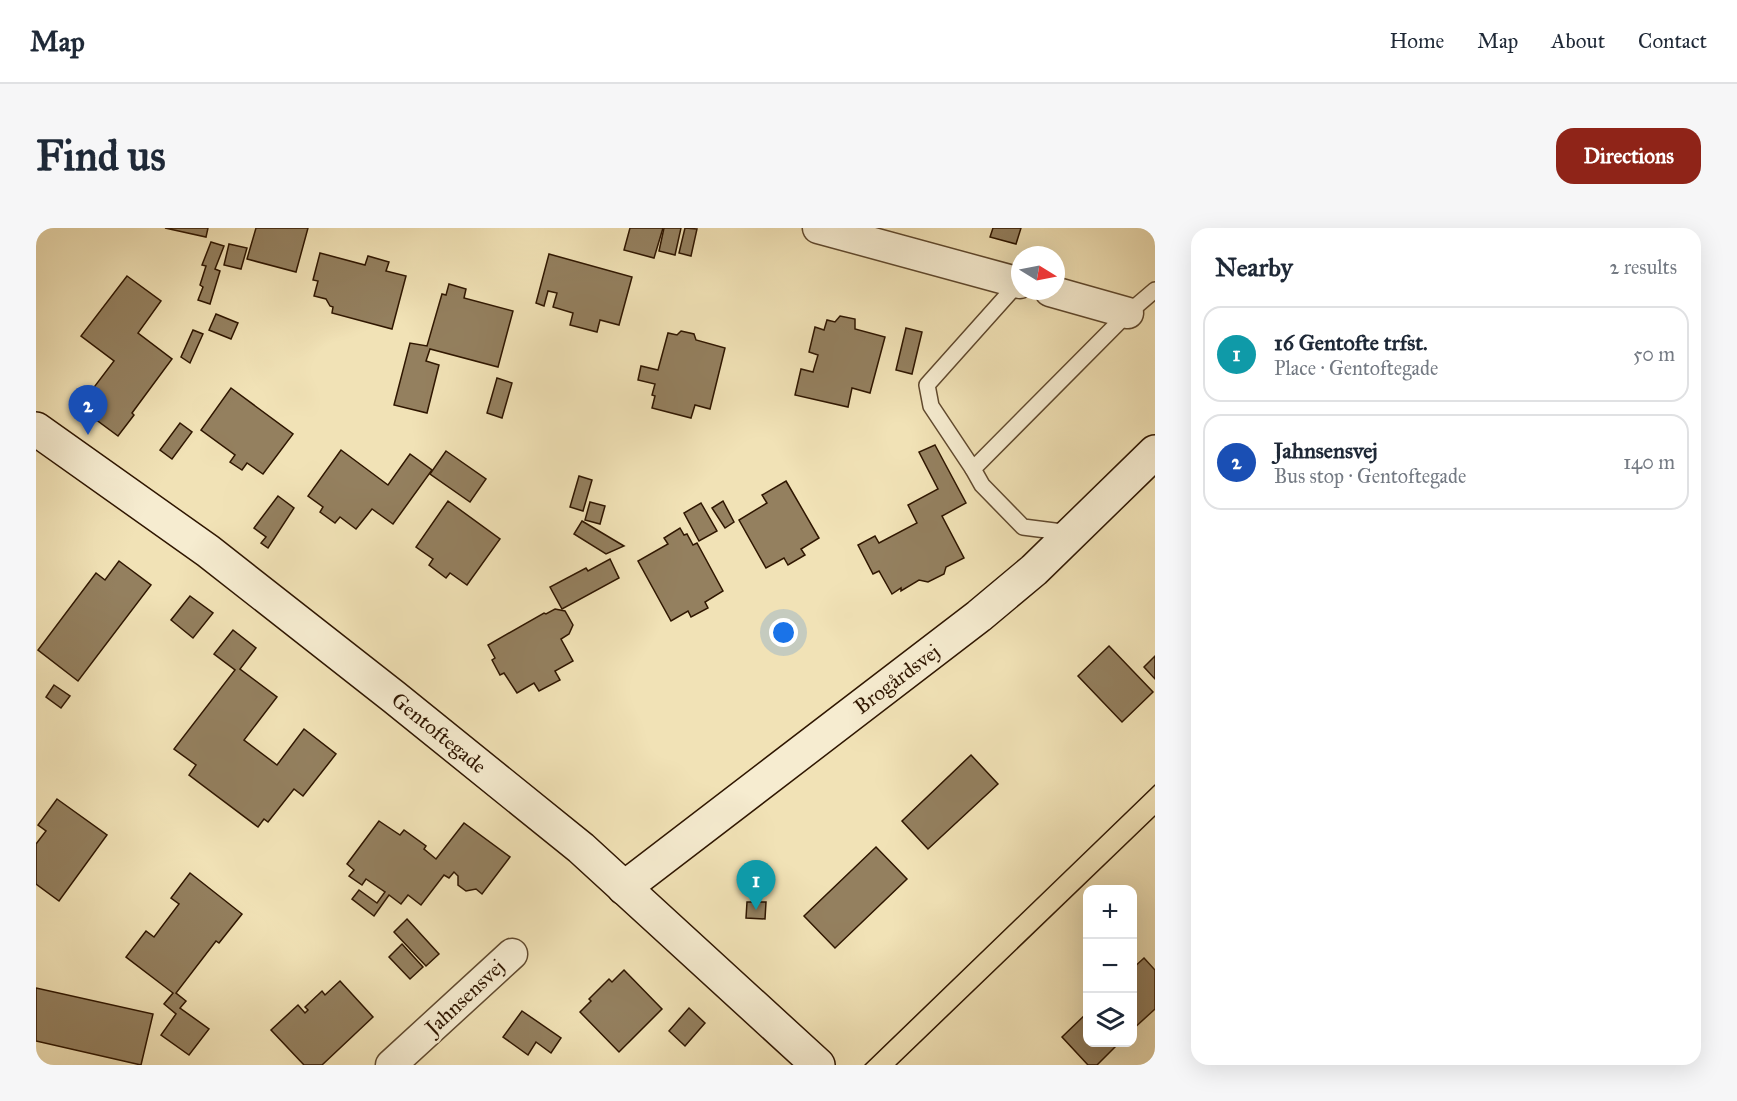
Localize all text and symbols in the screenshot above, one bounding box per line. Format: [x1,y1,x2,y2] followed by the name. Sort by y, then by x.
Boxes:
[30,24,85,59] text: Map
[1389,28,1444,54] text: Home
[1477,28,1518,54] text: Map
[1551,28,1605,54] text: About
[1638,28,1707,54] text: Contact
[1556,128,1701,184] button: Directions
[36,130,166,182] text: Find us
[1011,246,1065,300] north arrow
[1215,251,1293,283] text: Nearby
[1609,255,1677,279] text: 2 results
[1274,329,1428,356] text: 16 Gentofte trfst.
[1233,342,1240,366] text: 1
[1633,342,1675,366] text: 50 m
[1274,356,1438,380] text: Place · Gentoftegade
[68,386,108,435] pin: 2
[1274,437,1378,464] text: Jahnsensvej
[1232,450,1241,474] text: 2
[1623,450,1675,474] text: 140 m
[1274,464,1466,488] text: Bus stop · Gentoftegade
[769,618,798,647] your location
[849,638,945,720] street label: Brogårdsvej
[386,687,492,779] street label: Gentoftegade
[736,860,776,910] pin: 1
[1083,885,1137,1047] map controls
[1083,885,1137,939] button: +
[1083,939,1137,993] button: −
[418,954,510,1042] street label: Jahnsensvej
[1083,993,1137,1047] button: layers

